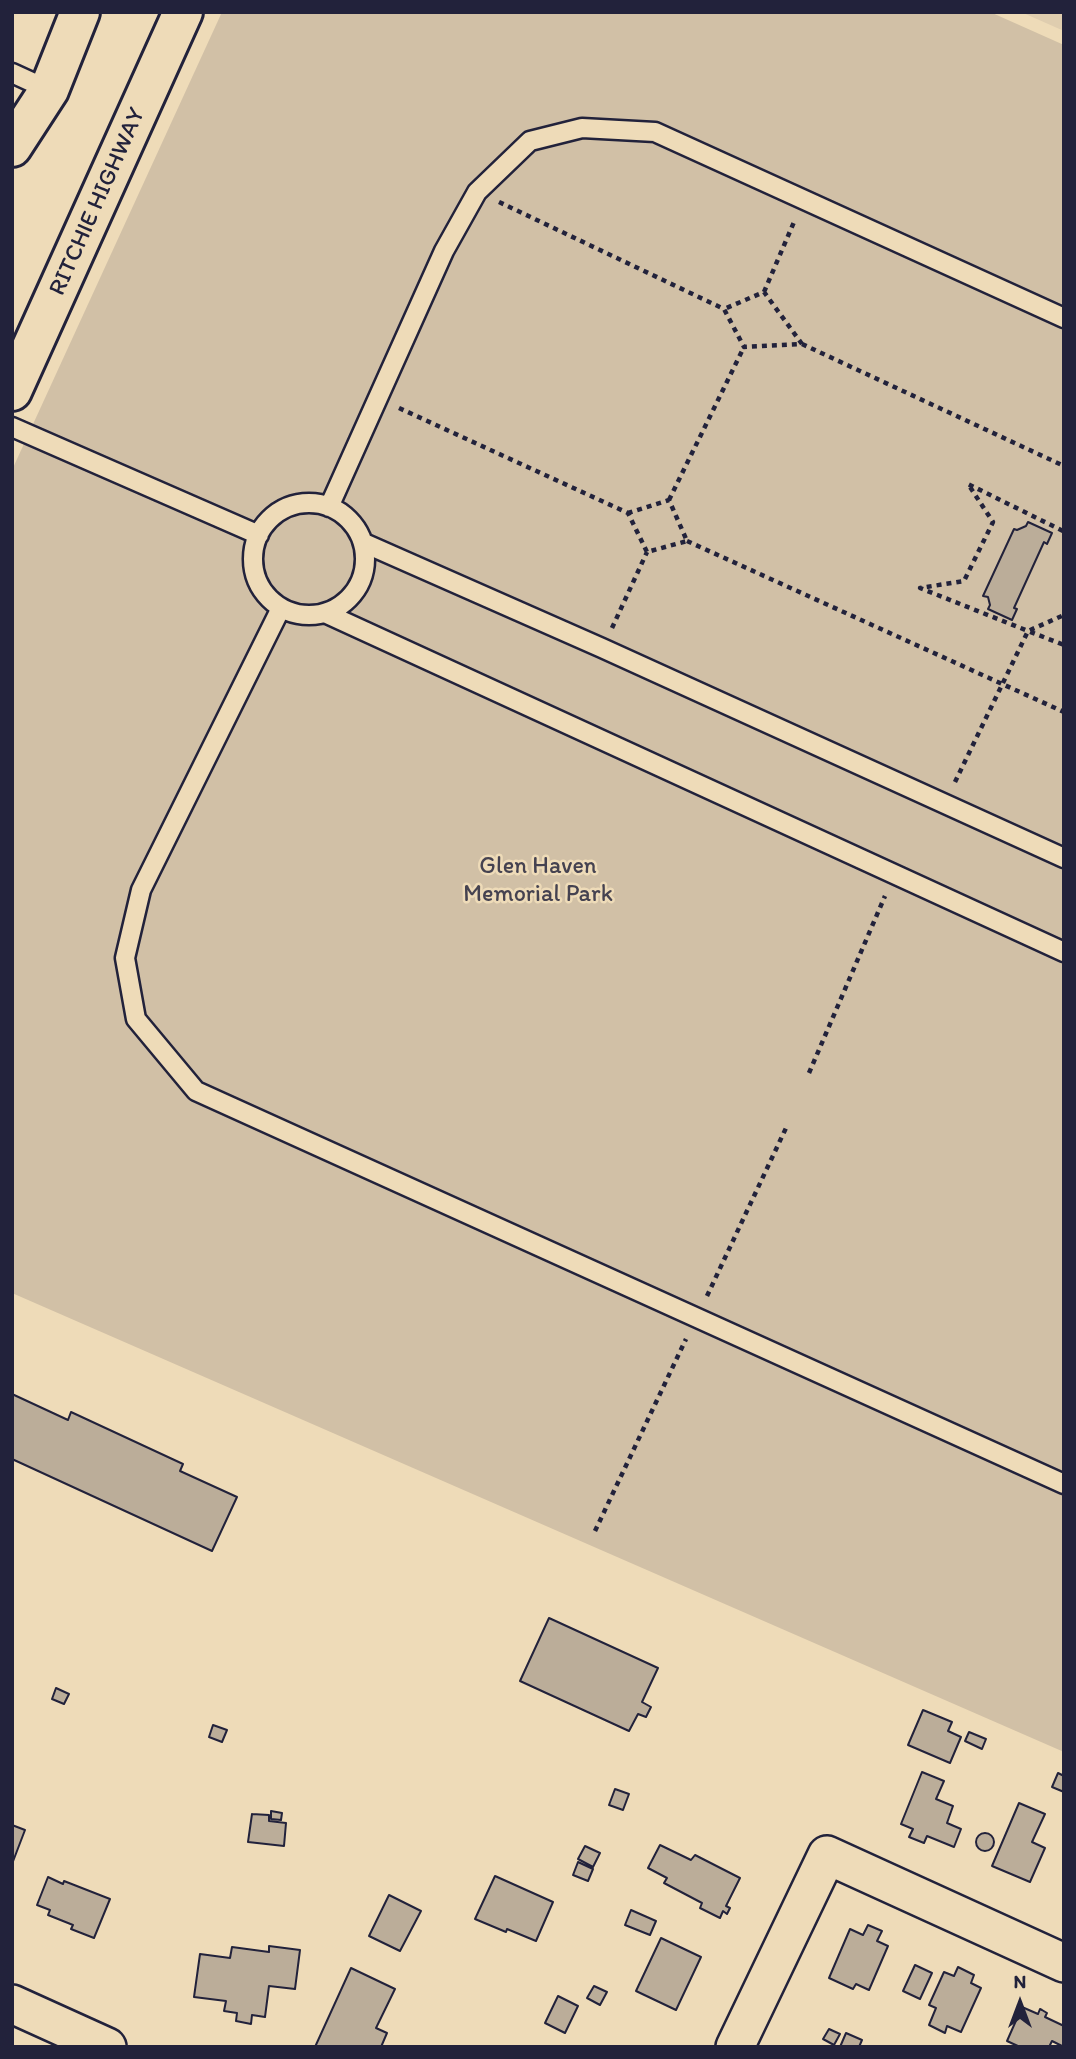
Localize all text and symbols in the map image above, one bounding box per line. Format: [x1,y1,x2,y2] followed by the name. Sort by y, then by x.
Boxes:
[44,104,152,300] street label: RITCHIE HIGHWAY
[463,853,613,909] park label: Glen Haven Memorial Park
[985,1968,1055,2038] north arrow
[1014,1970,1026,1993] text: N

